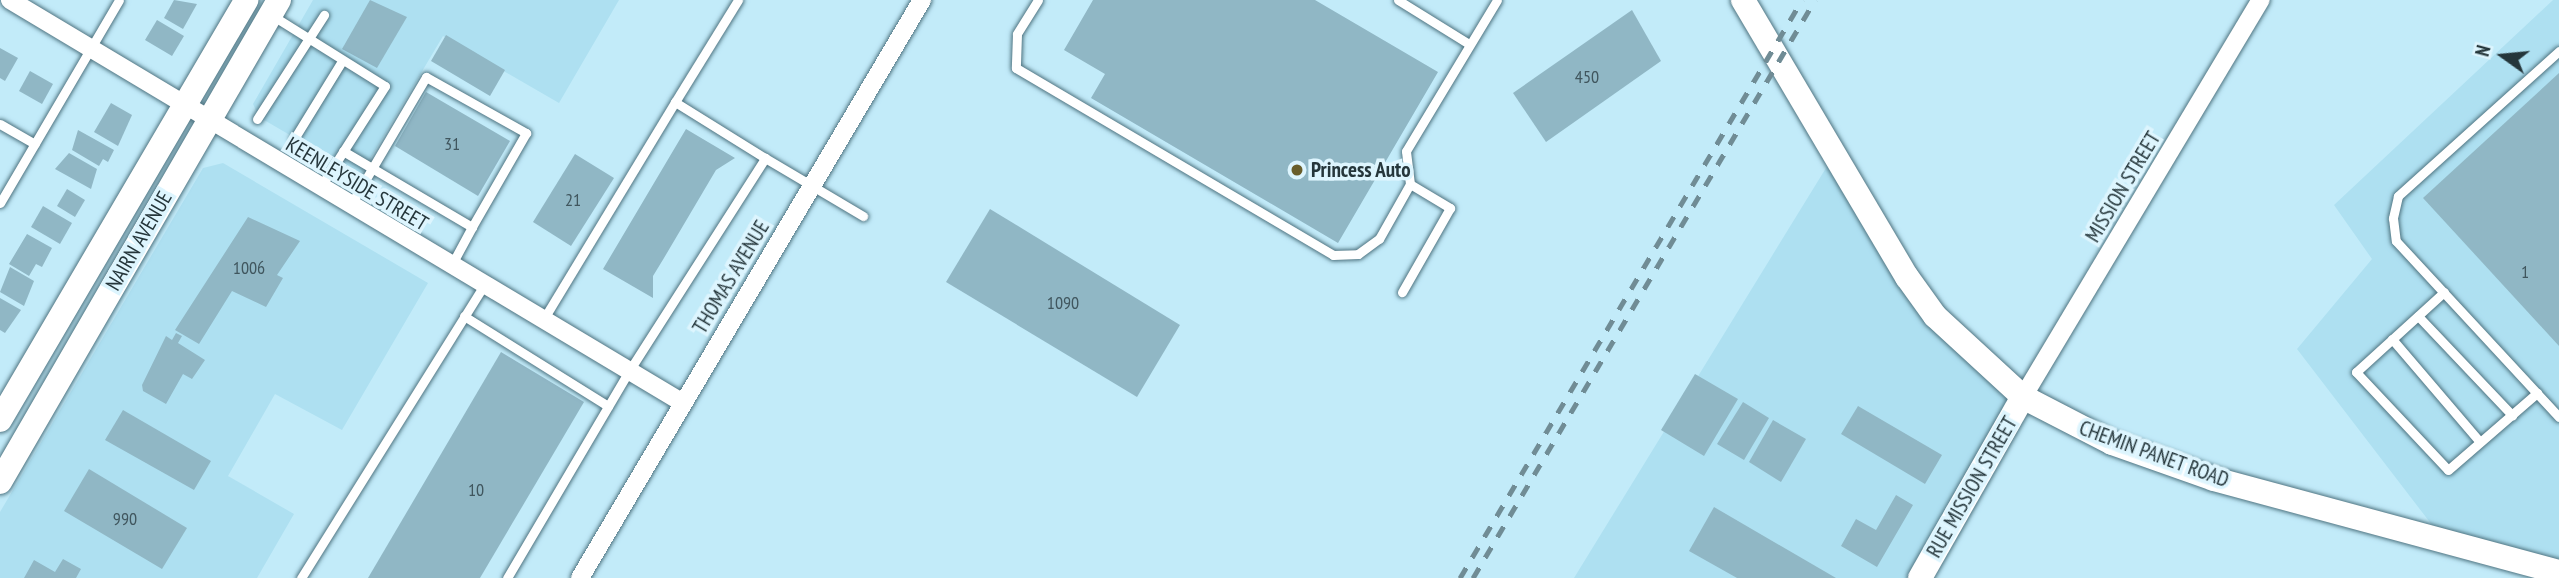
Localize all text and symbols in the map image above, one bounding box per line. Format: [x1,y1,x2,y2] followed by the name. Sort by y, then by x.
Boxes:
[2468,21,2538,91] north arrow
[2470,43,2496,59] text: N
[1575,66,1599,88] house number: 450
[2080,127,2166,247] street label: MISSION STREET
[281,132,433,236] street label: KEENLEYSIDE STREET
[444,133,460,155] house number: 31
[1311,157,1411,183] place label: Princess Auto
[1289,162,1305,178] marker: Princess Auto
[100,187,178,295] street label: NAIRN AVENUE
[565,189,581,211] house number: 21
[687,216,775,338] street label: THOMAS AVENUE
[233,257,265,279] house number: 1006
[2521,261,2529,283] house number: 1
[1047,292,1079,314] house number: 1090
[1921,412,2023,562] street label: RUE MISSION STREET
[2076,415,2232,493] street label: CHEMIN PANET ROAD
[468,479,484,501] house number: 10
[113,508,137,530] house number: 990

